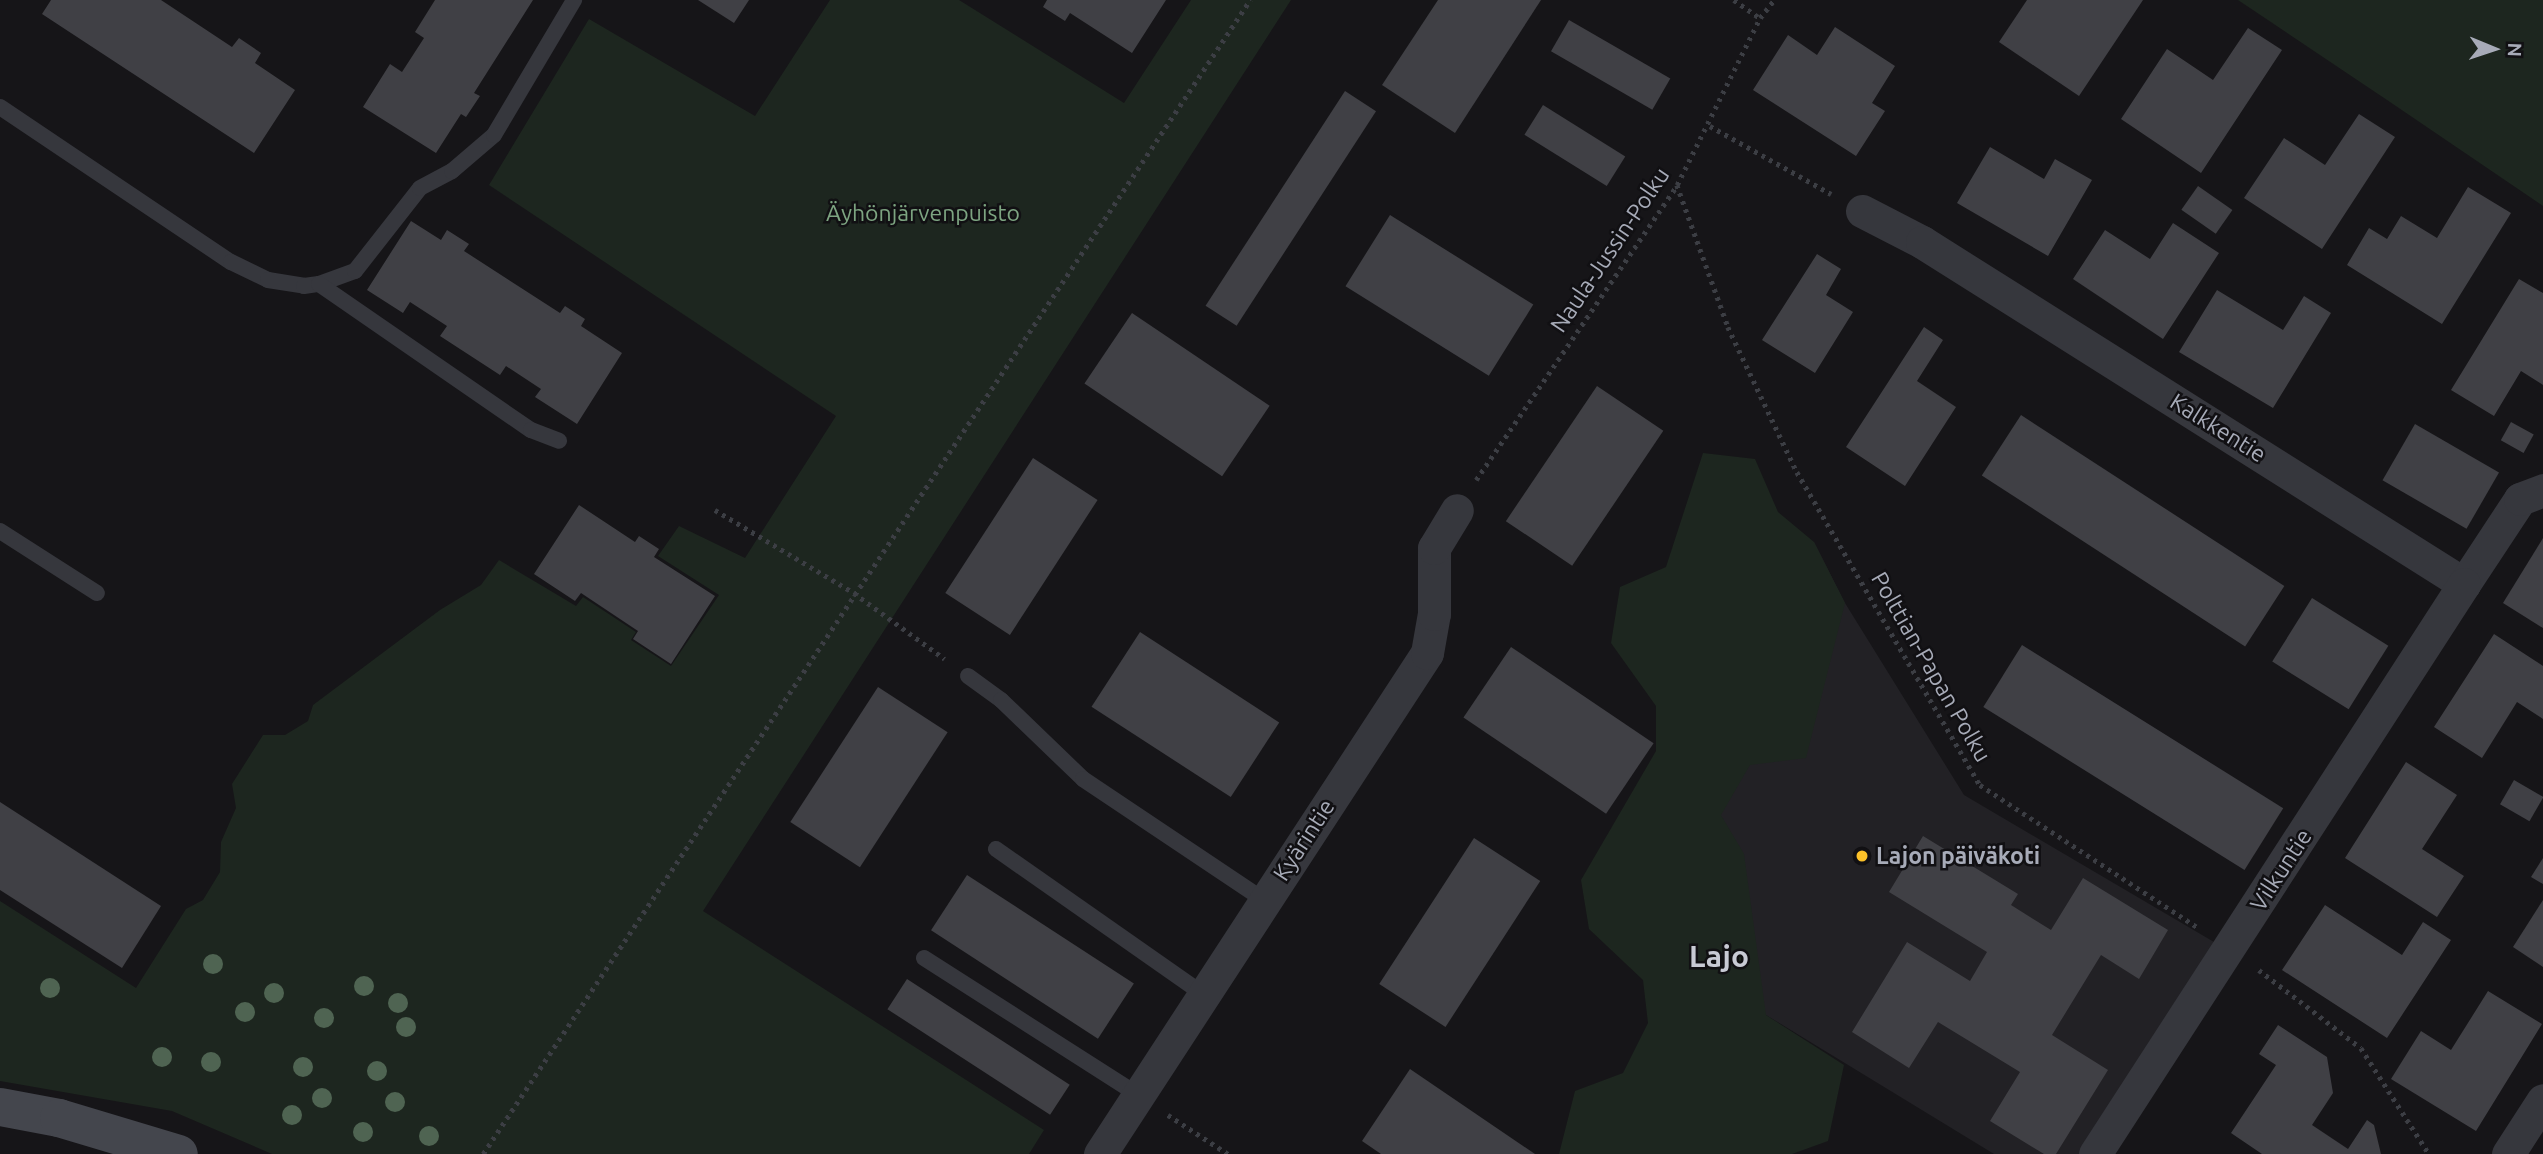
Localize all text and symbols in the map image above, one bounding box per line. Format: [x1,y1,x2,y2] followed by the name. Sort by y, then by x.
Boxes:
[2459,14,2529,84] north arrow
[2504,42,2526,57] text: N
[1545,162,1675,338] street label: Naula-Jussin-Polku
[826,199,1020,227] park label: Äyhönjärvenpuisto
[2165,388,2271,468] street label: Kalkkentie
[1865,567,1997,767] street label: Polttian-Papan Polku
[1267,794,1341,886] street label: Kyärintie
[2244,824,2318,916] street label: Vilkuntie
[1876,842,2040,870] place label: Lajon päiväkoti
[1854,848,1870,864] marker: Lajon päiväkoti
[1689,938,1749,974] district label: Lajo

